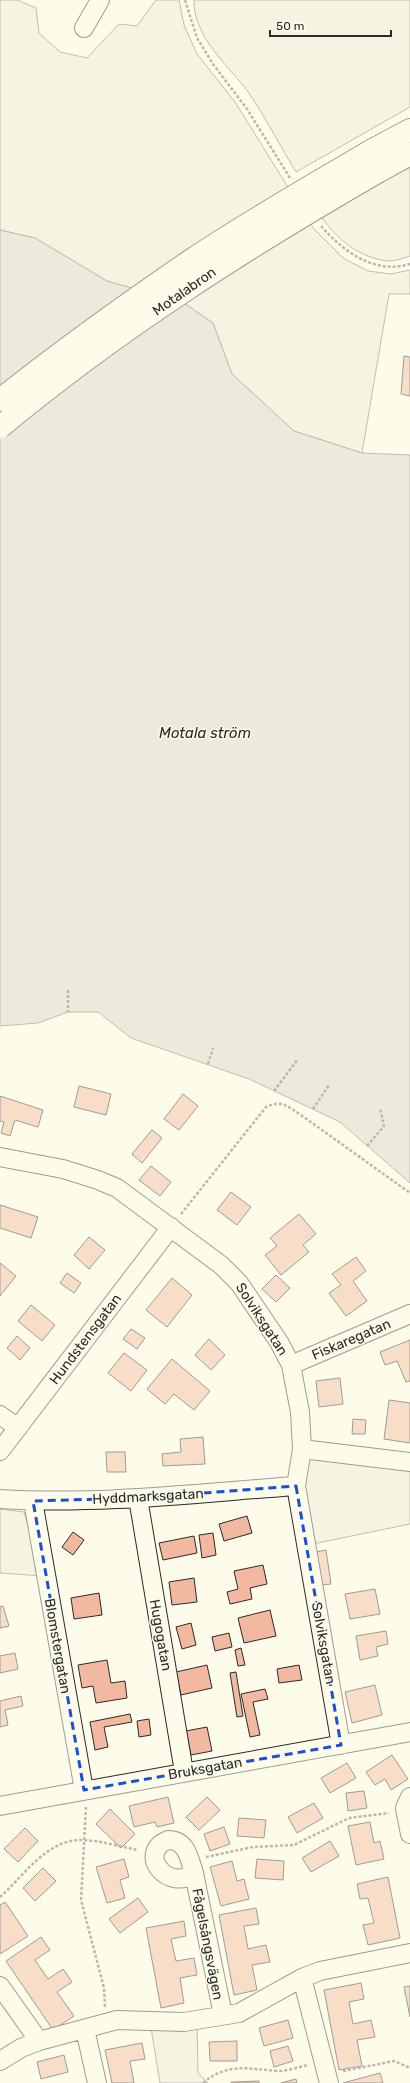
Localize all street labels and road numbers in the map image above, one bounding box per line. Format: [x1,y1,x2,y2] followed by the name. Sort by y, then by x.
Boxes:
[149,263,219,319] street label: Motalabron
[232,1280,291,1359] street label: Solviksgatan
[46,1291,125,1388] street label: Hundstensgatan
[309,1315,393,1364] street label: Fiskaregatan
[92,1485,204,1508] street label: Hyddmarksgatan
[41,1597,74,1695] street label: Blomstergatan
[146,1598,175,1672] street label: Hugogatan
[308,1601,339,1686] street label: Solviksgatan
[167,1754,244,1783] street label: Bruksgatan
[188,1887,227,2001] street label: Fågelsångsvägen

